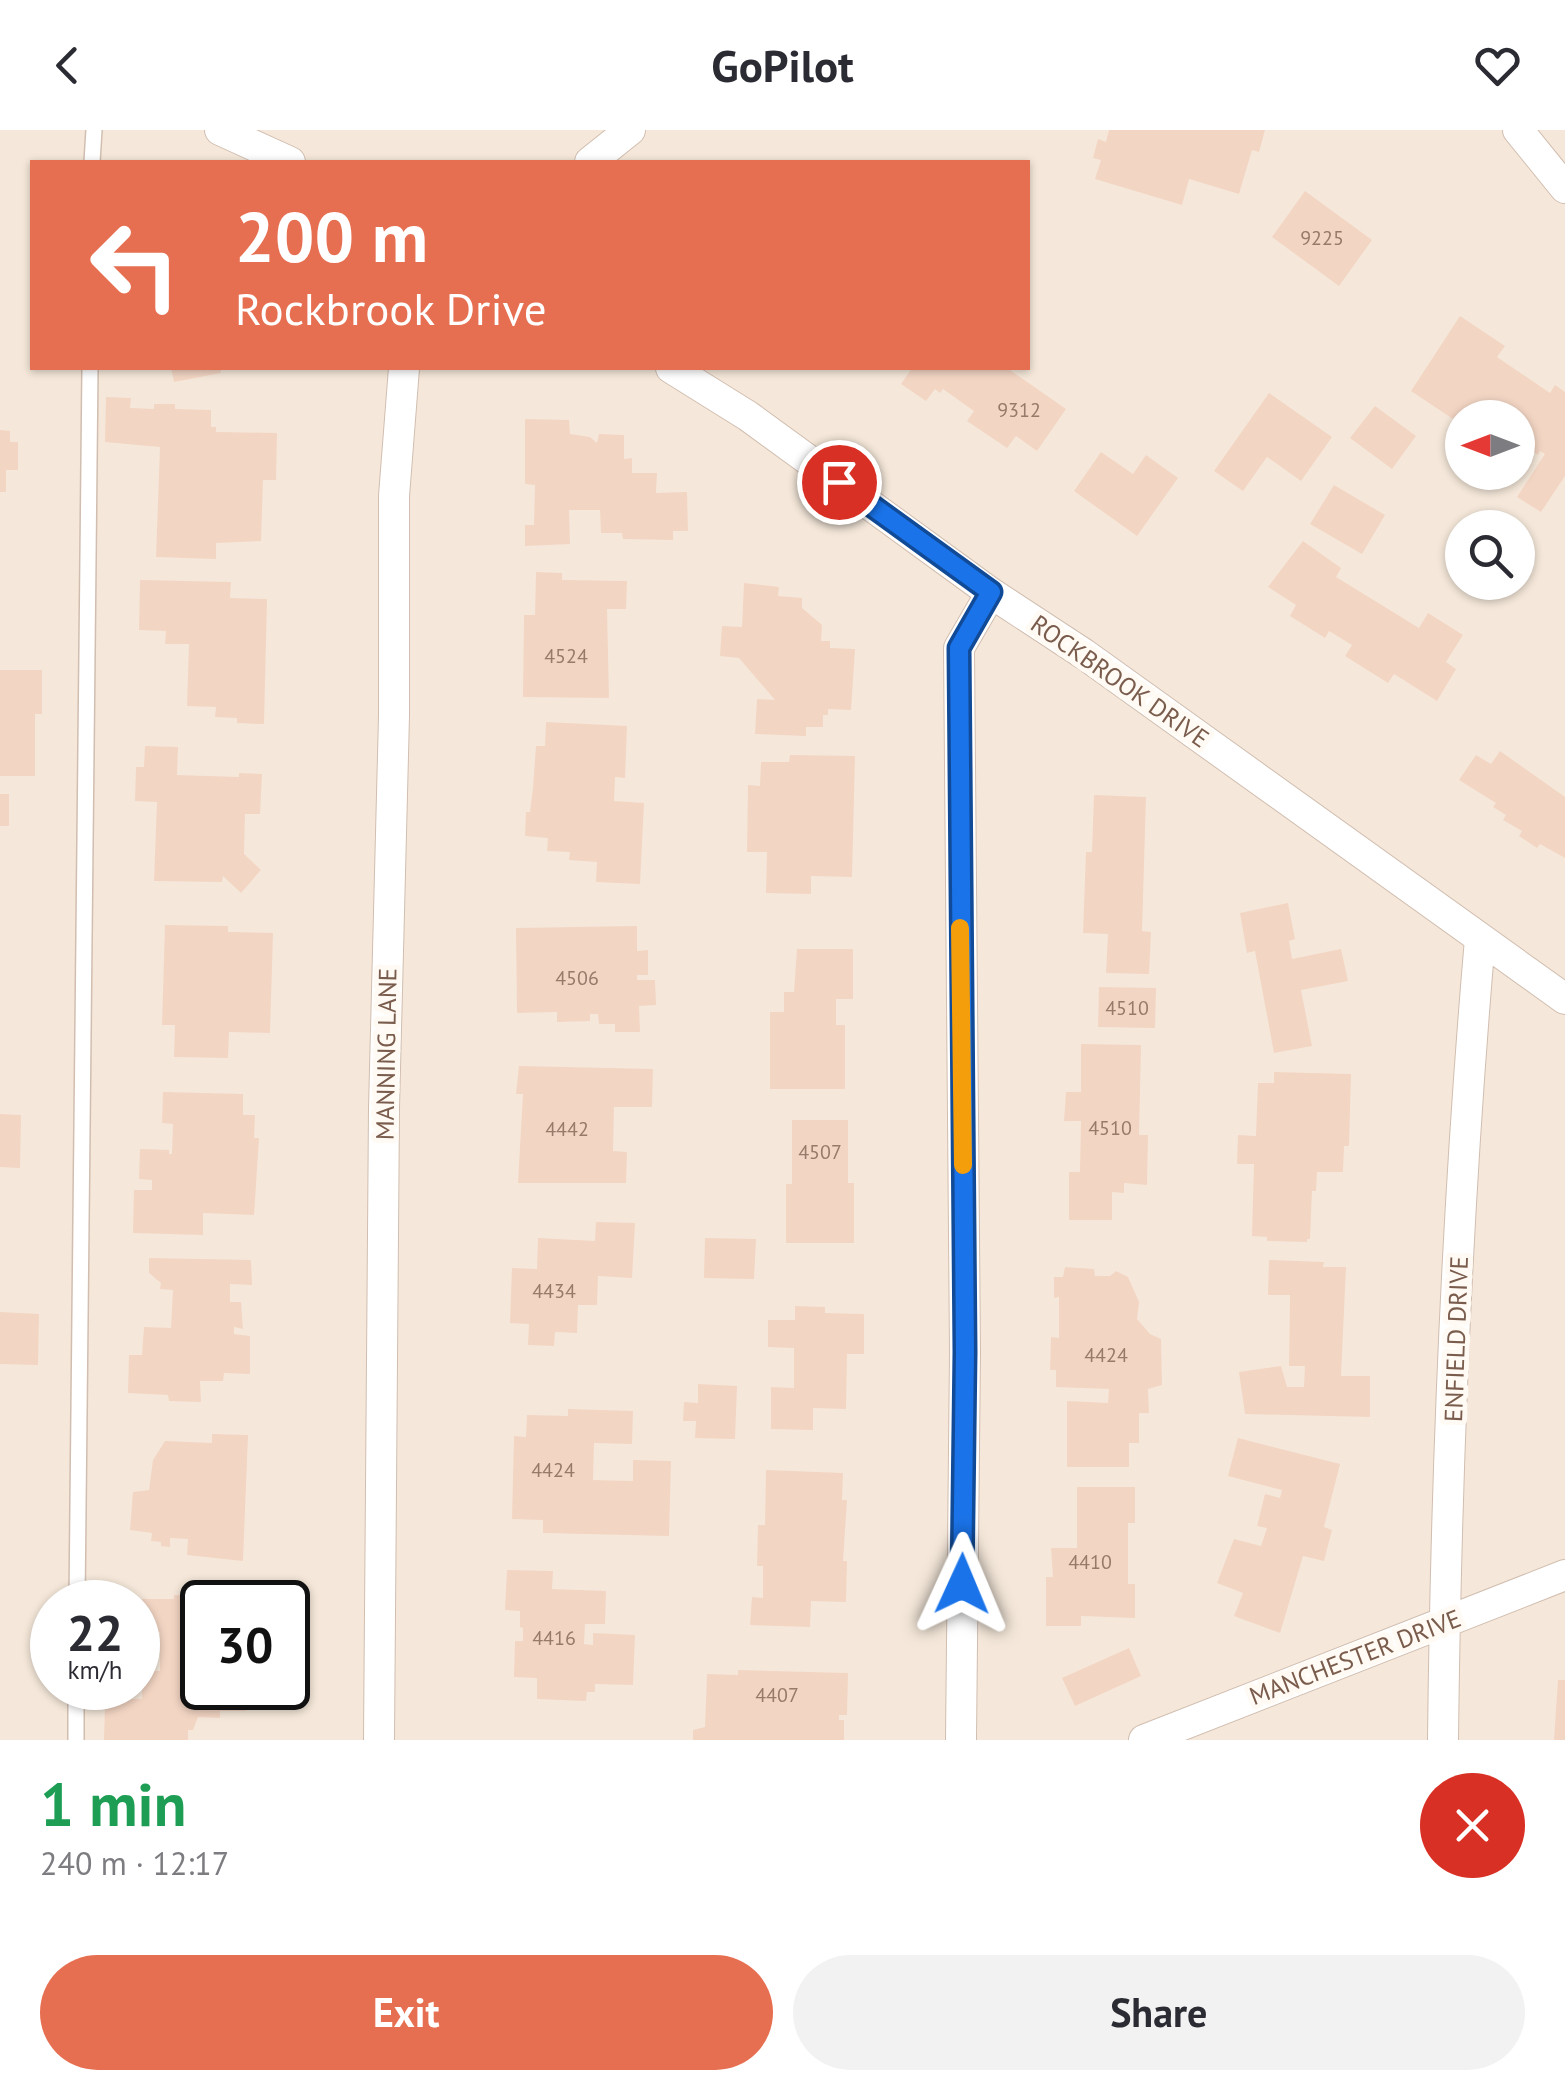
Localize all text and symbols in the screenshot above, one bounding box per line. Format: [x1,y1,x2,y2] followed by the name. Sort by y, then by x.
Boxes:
[711,36,854,94] text: GoPilot
[40,38,95,93] icon: back
[1470,38,1525,93] icon: heart
[235,191,428,281] text: 200 m
[70,200,200,330] icon: left
[1300,225,1344,251] house number: 9225
[235,279,547,337] text: Rockbrook Drive
[997,397,1041,423] house number: 9312
[1445,400,1535,490] north arrow
[1445,400,1535,600] map controls
[797,440,882,525] pin
[812,455,867,510] icon: arrive
[1445,510,1535,600] button: search
[1025,608,1215,754] street label: ROCKBROOK DRIVE
[544,643,588,669] house number: 4524
[555,965,599,991] house number: 4506
[369,968,403,1140] street label: MANNING LANE
[1105,995,1149,1021] house number: 4510
[1088,1115,1132,1141] house number: 4510
[545,1116,589,1142] house number: 4442
[798,1139,842,1165] house number: 4507
[1437,1256,1475,1422] street label: ENFIELD DRIVE
[532,1278,576,1304] house number: 4434
[1084,1342,1128,1368] house number: 4424
[531,1457,575,1483] house number: 4424
[910,1532,1014,1636] position arrow
[1068,1549,1112,1575] house number: 4410
[180,1580,310,1710] speed limit sign: 30
[67,1600,123,1665] text: 22
[1245,1602,1465,1712] street label: MANCHESTER DRIVE
[532,1625,576,1651] house number: 4416
[68,1654,122,1686] text: km/h
[755,1682,799,1708] house number: 4407
[40,1765,186,1843] text: 1 min
[1420,1773,1525,1878] button: close
[40,1842,229,1884] text: 240 m · 12:17
[40,1955,773,2070] button: Exit
[793,1955,1525,2070] button: Share

